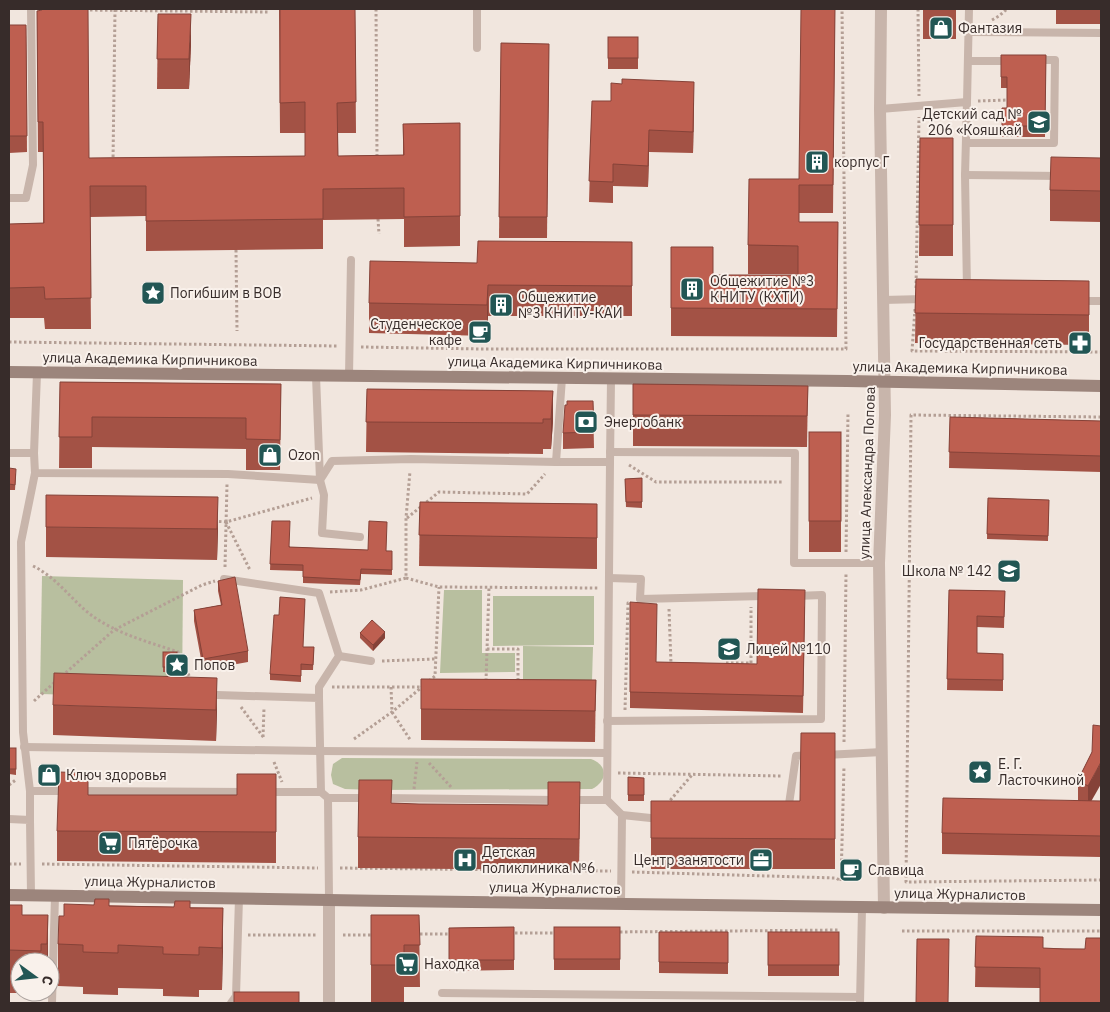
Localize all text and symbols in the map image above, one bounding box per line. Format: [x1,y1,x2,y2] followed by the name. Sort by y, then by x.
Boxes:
[928,15,954,41] shop icon: Фантазия
[958,19,1022,37] place label: Фантазия
[923,105,1022,139] place label: Детский сад № 206 «Кояшкай
[1026,109,1052,135] school or university icon: Детский сад № 206 «Кояшкай
[804,149,830,175] building icon: корпус Г
[834,153,890,171] place label: корпус Г
[710,272,814,306] place label: Общежитие №3 КНИТУ (КХТИ)
[679,276,705,302] building icon: Общежитие №3 КНИТУ (КХТИ)
[140,280,166,306] place icon: Погибшим в ВОВ
[170,284,282,302] place label: Погибшим в ВОВ
[518,288,623,322] place label: Общежитие №3 КНИТУ-КАИ
[488,292,514,318] building icon: Общежитие №3 КНИТУ-КАИ
[370,315,462,349] place label: Студенческое кафе
[467,319,493,345] cafe icon: Студенческое кафе
[1067,330,1093,356] pharmacy icon: Государственная сеть
[919,334,1062,352] place label: Государственная сеть
[42,348,258,370] street label: улица Академика Кирпичникова
[447,352,663,374] street label: улица Академика Кирпичникова
[852,357,1068,379] street label: улица Академика Кирпичникова
[855,386,879,560] street label: улица Александра Попова
[573,409,599,435] bank icon: Энергобанк
[604,413,682,431] place label: Энергобанк
[257,442,283,468] shop icon: Ozon
[288,446,320,464] place label: Ozon
[996,558,1022,584] school or university icon: Школа № 142
[902,562,992,580] place label: Школа № 142
[716,636,742,662] school or university icon: Лицей №110
[746,640,831,658] place label: Лицей №110
[164,652,190,678] place icon: Попов
[194,656,235,674] place label: Попов
[998,755,1084,789] place label: Е. Г. Ласточкиной
[967,759,993,785] place icon: Е. Г. Ласточкиной
[36,762,62,788] shop icon: Ключ здоровья
[66,766,167,784] place label: Ключ здоровья
[97,830,123,856] supermarket icon: Пятёрочка
[128,834,198,852] place label: Пятёрочка
[482,843,595,877] place label: Детская поликлиника №6
[452,847,478,873] hospital icon: Детская поликлиника №6
[748,847,774,873] office icon: Центр занятости
[634,851,744,869] place label: Центр занятости
[838,857,864,883] cafe icon: Славица
[868,861,925,879] place label: Славица
[84,872,216,892] street label: улица Журналистов
[489,878,621,898] street label: улица Журналистов
[894,884,1026,904] street label: улица Журналистов
[394,951,420,977] supermarket icon: Находка
[10,952,60,1002] north arrow
[424,955,480,973] place label: Находка
[38,974,57,987] text: С

